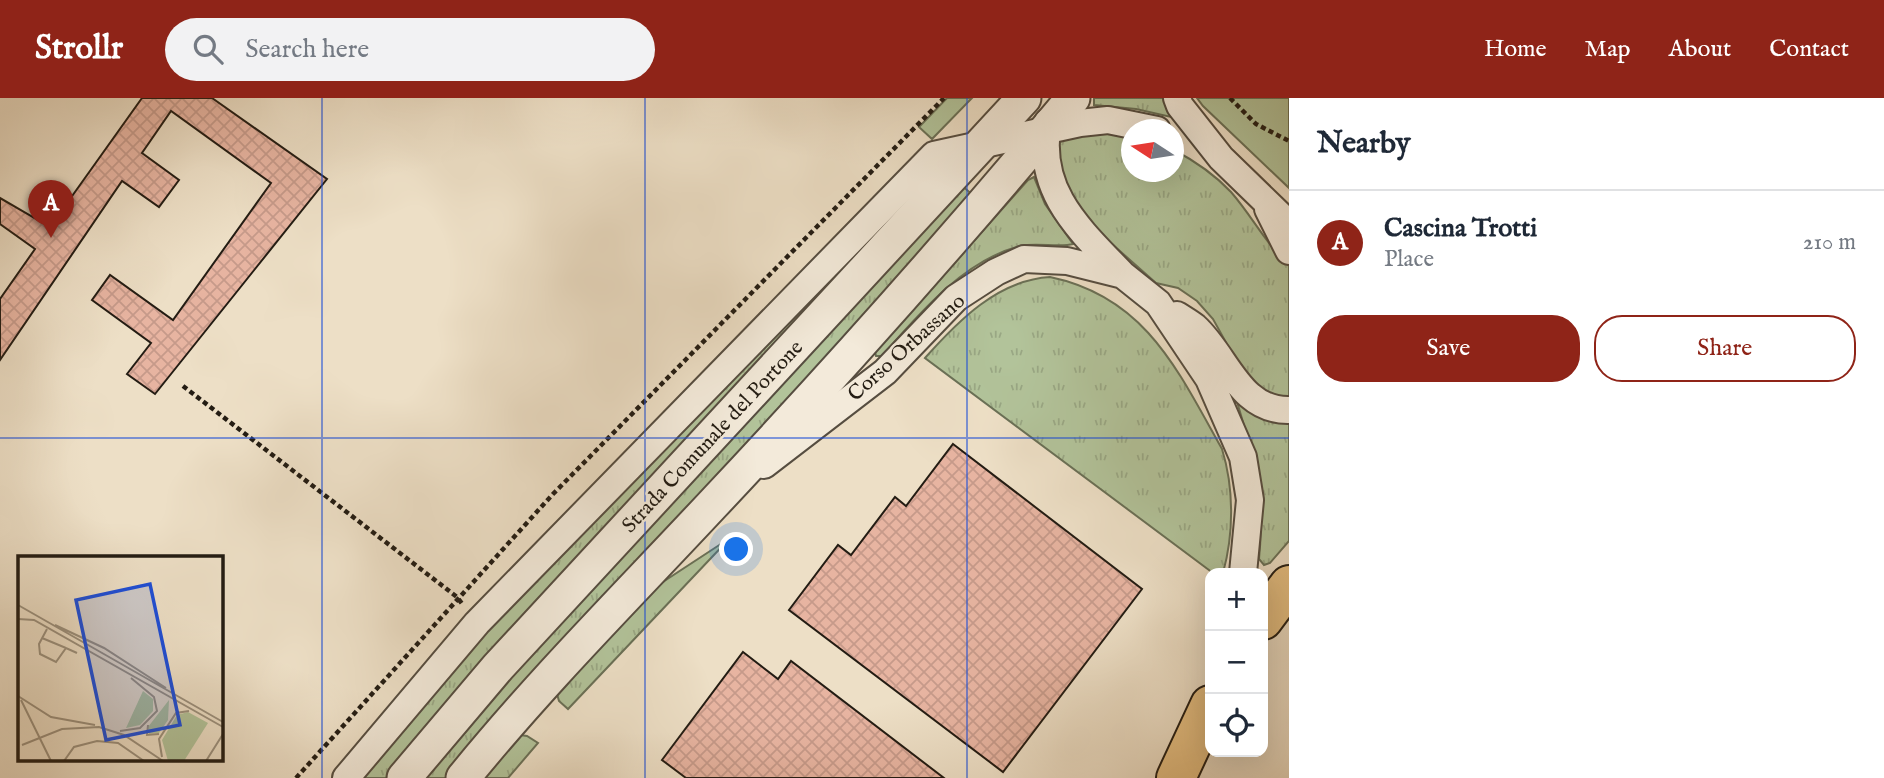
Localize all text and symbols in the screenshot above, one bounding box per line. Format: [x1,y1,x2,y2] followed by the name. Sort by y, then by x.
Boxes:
[165,18,655,81] search box
[35,28,123,70] text: Strollr
[189,30,227,68] icon: search
[245,33,369,66] text: Search here
[1484,34,1547,65] text: Home
[1585,34,1631,65] text: Map
[1669,34,1731,65] text: About
[1769,34,1849,65] text: Contact
[1121,119,1184,182] north arrow
[1317,125,1410,163] text: Nearby
[28,180,74,238] pin: A
[1384,212,1537,245] text: Cascina Trotti
[1332,228,1348,257] text: A
[1803,228,1856,257] text: 210 m
[1384,245,1434,274] text: Place
[843,288,971,408] street label: Corso Orbassano
[1317,315,1580,382] button: Save
[1594,315,1856,382] button: Share
[617,335,810,539] street label: Strada Comunale del Portone
[719,532,753,566] your location
[18,556,222,760] inset map
[1205,568,1268,757] map controls
[1205,568,1268,631] button: +
[1205,631,1268,694] button: −
[1205,694,1268,757] button: locate

